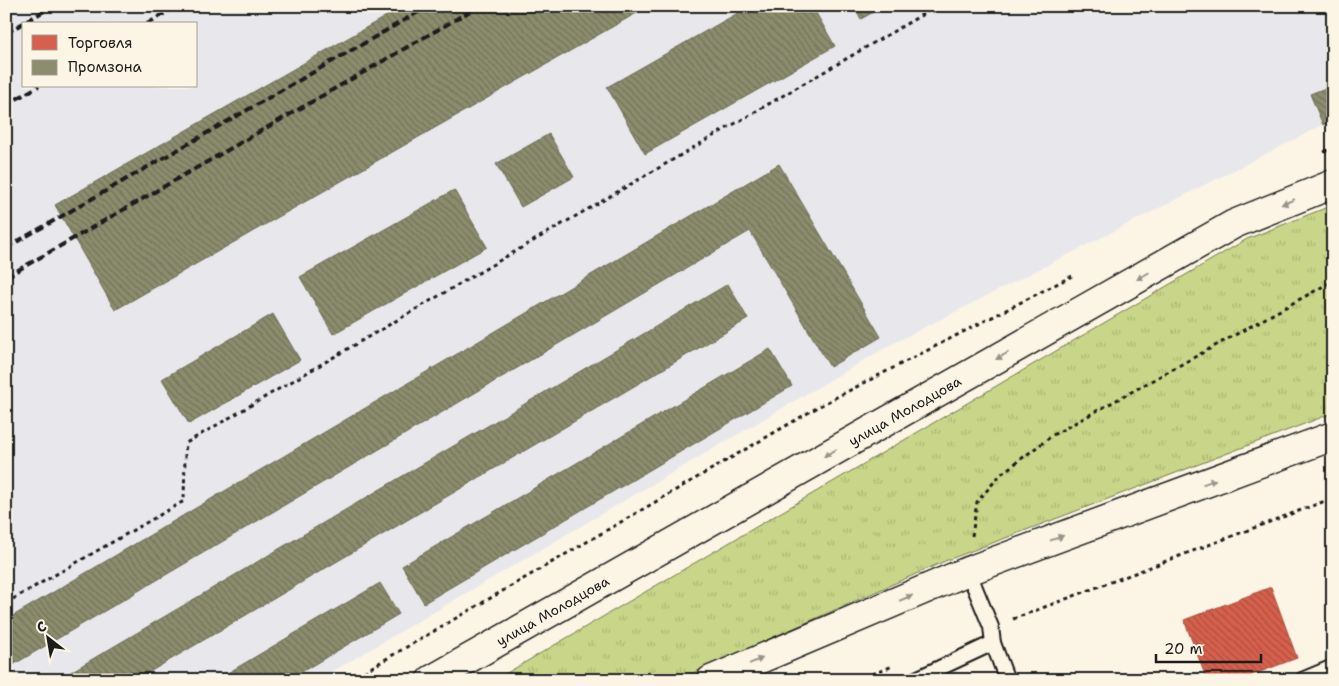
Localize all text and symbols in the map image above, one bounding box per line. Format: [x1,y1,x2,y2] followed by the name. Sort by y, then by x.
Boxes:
[22,22,198,88] legend
[68,33,133,53] text: Торговля
[68,57,143,77] text: Промзона
[1280,199,1295,207] one-way arrow
[1136,271,1149,280] one-way arrow
[994,352,1009,360] one-way arrow
[845,372,965,450] street label: улица Молодцова
[823,449,836,458] one-way arrow
[1202,478,1217,485] one-way arrow
[1050,534,1065,542] one-way arrow
[493,572,613,650] street label: улица Молодцова
[899,593,913,601] one-way arrow
[22,614,72,664] north arrow
[33,617,50,637] text: С
[1156,631,1262,663] scale bar
[1164,639,1203,659] text: 20 m
[749,656,763,664] one-way arrow

